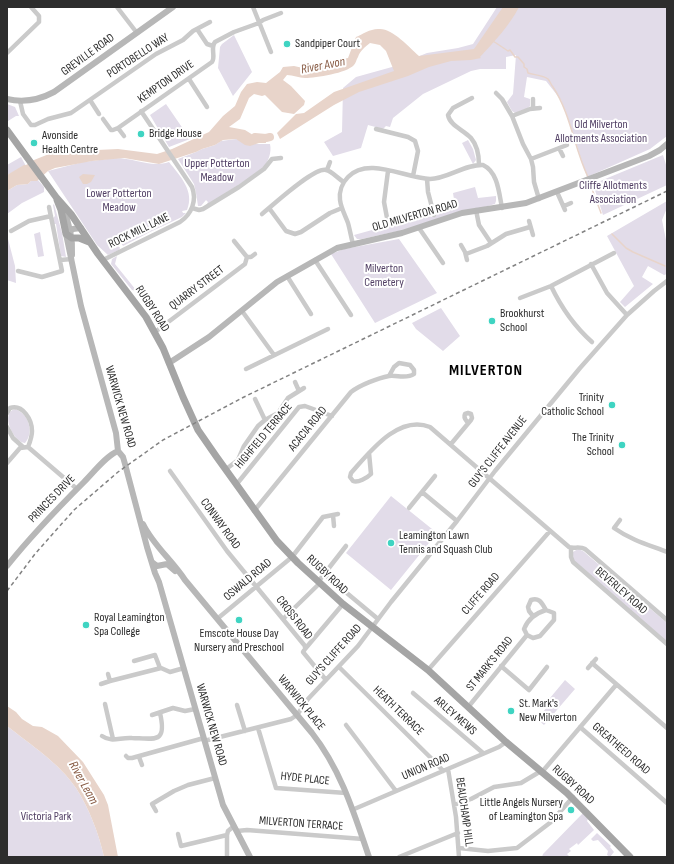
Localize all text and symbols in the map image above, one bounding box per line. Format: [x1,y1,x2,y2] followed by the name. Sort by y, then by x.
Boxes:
[59,31,117,79] street label: GREVILLE ROAD
[104,31,172,81] street label: PORTOBELLO WAY
[295,37,360,51] place label: Sandpiper Court
[282,39,292,49] marker: Sandpiper Court
[300,54,346,78] water label: River Avon
[135,57,197,107] street label: KEMPTON DRIVE
[555,118,647,146] park label: Old Milverton Allotments Association
[149,127,202,141] place label: Bridge House
[42,129,98,157] place label: Avonside Health Centre
[136,129,146,139] marker: Bridge House
[29,138,39,148] marker: Avonside Health Centre
[184,157,250,185] park label: Upper Potterton Meadow
[579,179,647,207] park label: Cliffe Allotments Association
[86,187,152,215] park label: Lower Potterton Meadow
[371,197,459,235] street label: OLD MILVERTON ROAD
[106,210,172,252] street label: ROCK MILL LANE
[364,262,404,290] park label: Milverton Cemetery
[167,263,227,313] street label: QUARRY STREET
[132,283,172,335] street label: RUGBY ROAD
[500,307,545,335] place label: Brookhurst School
[487,316,497,326] marker: Brookhurst School
[449,361,523,381] district label: MILVERTON
[101,364,139,450] street label: WARWICK NEW ROAD
[541,391,604,419] place label: Trinity Catholic School
[232,400,296,472] street label: HIGHFIELD TERRACE
[607,400,617,410] marker: Trinity Catholic School
[286,404,330,454] street label: ACACIA ROAD
[466,413,530,491] street label: GUY'S CLIFFE AVENUE
[572,431,614,459] place label: The Trinity School
[617,440,627,450] marker: The Trinity School
[26,472,78,526] street label: PRINCES DRIVE
[197,496,243,552] street label: CONWAY ROAD
[399,529,492,557] place label: Leamington Lawn Tennis and Squash Club
[386,538,396,548] marker: Leamington Lawn Tennis and Squash Club
[303,552,351,598] street label: RUGBY ROAD
[221,556,275,604] street label: OSWALD ROAD
[592,564,650,618] street label: BEVERLEY ROAD
[459,570,503,618] street label: CLIFFE ROAD
[272,593,316,643] street label: CROSS ROAD
[94,611,165,639] place label: Royal Leamington Spa College
[234,615,244,625] marker: Emscote House Day Nursery and Preschool
[81,620,91,630] marker: Royal Leamington Spa College
[303,621,365,689] street label: GUY'S CLIFFE ROAD
[194,627,284,655] place label: Emscote House Day Nursery and Preschool
[464,634,516,694] street label: ST MARK'S ROAD
[274,672,328,734] street label: WARWICK PLACE
[192,682,230,768] street label: WARWICK NEW ROAD
[370,683,426,739] street label: HEATH TERRACE
[431,694,479,738] street label: ARLEY MEWS
[519,697,577,725] place label: St. Mark's New Milverton
[506,706,516,716] marker: St. Mark's New Milverton
[589,720,653,778] street label: GREATHEED ROAD
[400,750,452,784] street label: UNION ROAD
[65,759,101,807] water label: River Leam
[549,762,597,808] street label: RUGBY ROAD
[280,769,330,789] street label: HYDE PLACE
[452,776,476,848] street label: BEAUCHAMP HILL
[480,796,563,824] place label: Little Angels Nursery of Leamington Spa
[566,805,576,815] marker: Little Angels Nursery of Leamington Spa
[21,810,71,824] park label: Victoria Park
[258,814,344,834] street label: MILVERTON TERRACE

